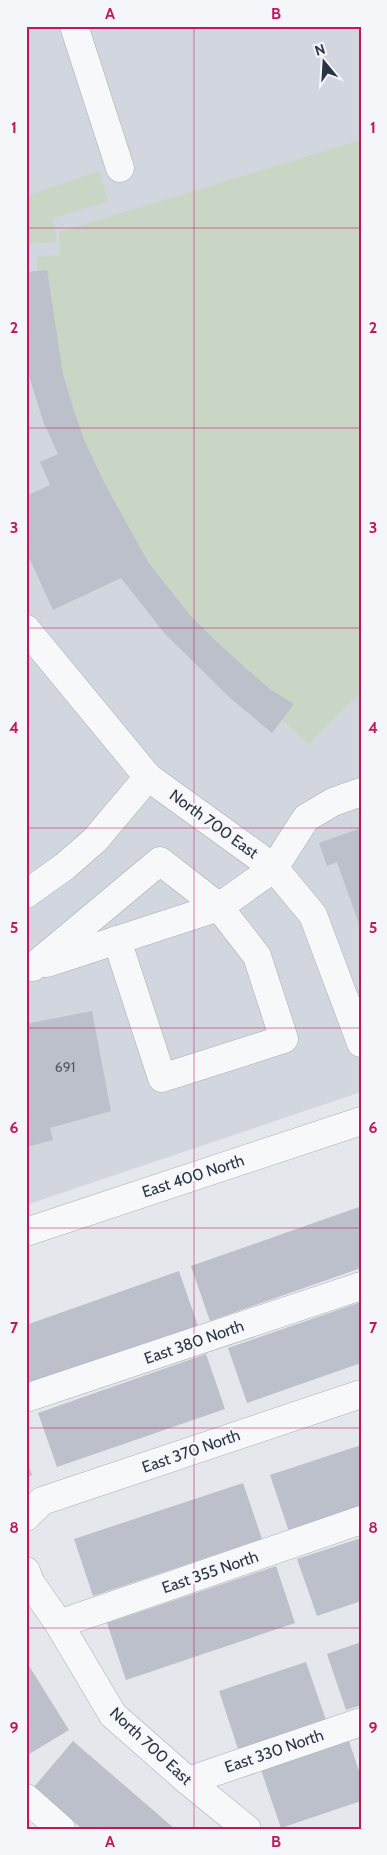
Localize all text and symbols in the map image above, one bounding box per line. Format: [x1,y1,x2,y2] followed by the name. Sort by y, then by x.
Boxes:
[105,4,115,23] text: A
[271,4,281,23] text: B
[300,38,350,88] north arrow
[312,40,327,60] text: N
[11,118,17,137] text: 1
[370,118,376,137] text: 1
[10,318,18,337] text: 2
[369,318,377,337] text: 2
[10,518,18,537] text: 3
[369,518,377,537] text: 3
[9,718,19,737] text: 4
[368,718,378,737] text: 4
[166,785,263,863] street label: North 700 East
[10,918,18,937] text: 5
[369,918,377,937] text: 5
[55,1058,75,1076] house number: 691
[10,1118,19,1137] text: 6
[369,1118,378,1137] text: 6
[140,1151,246,1201] street label: East 400 North
[142,1316,246,1368] street label: East 380 North
[10,1318,19,1337] text: 7
[369,1318,378,1337] text: 7
[139,1425,243,1477] street label: East 370 North
[9,1518,19,1537] text: 8
[368,1518,378,1537] text: 8
[159,1547,261,1597] street label: East 355 North
[106,1703,196,1789] street label: North 700 East
[10,1718,19,1737] text: 9
[369,1718,378,1737] text: 9
[222,1725,326,1777] street label: East 330 North
[105,1832,115,1851] text: A
[271,1832,281,1851] text: B

